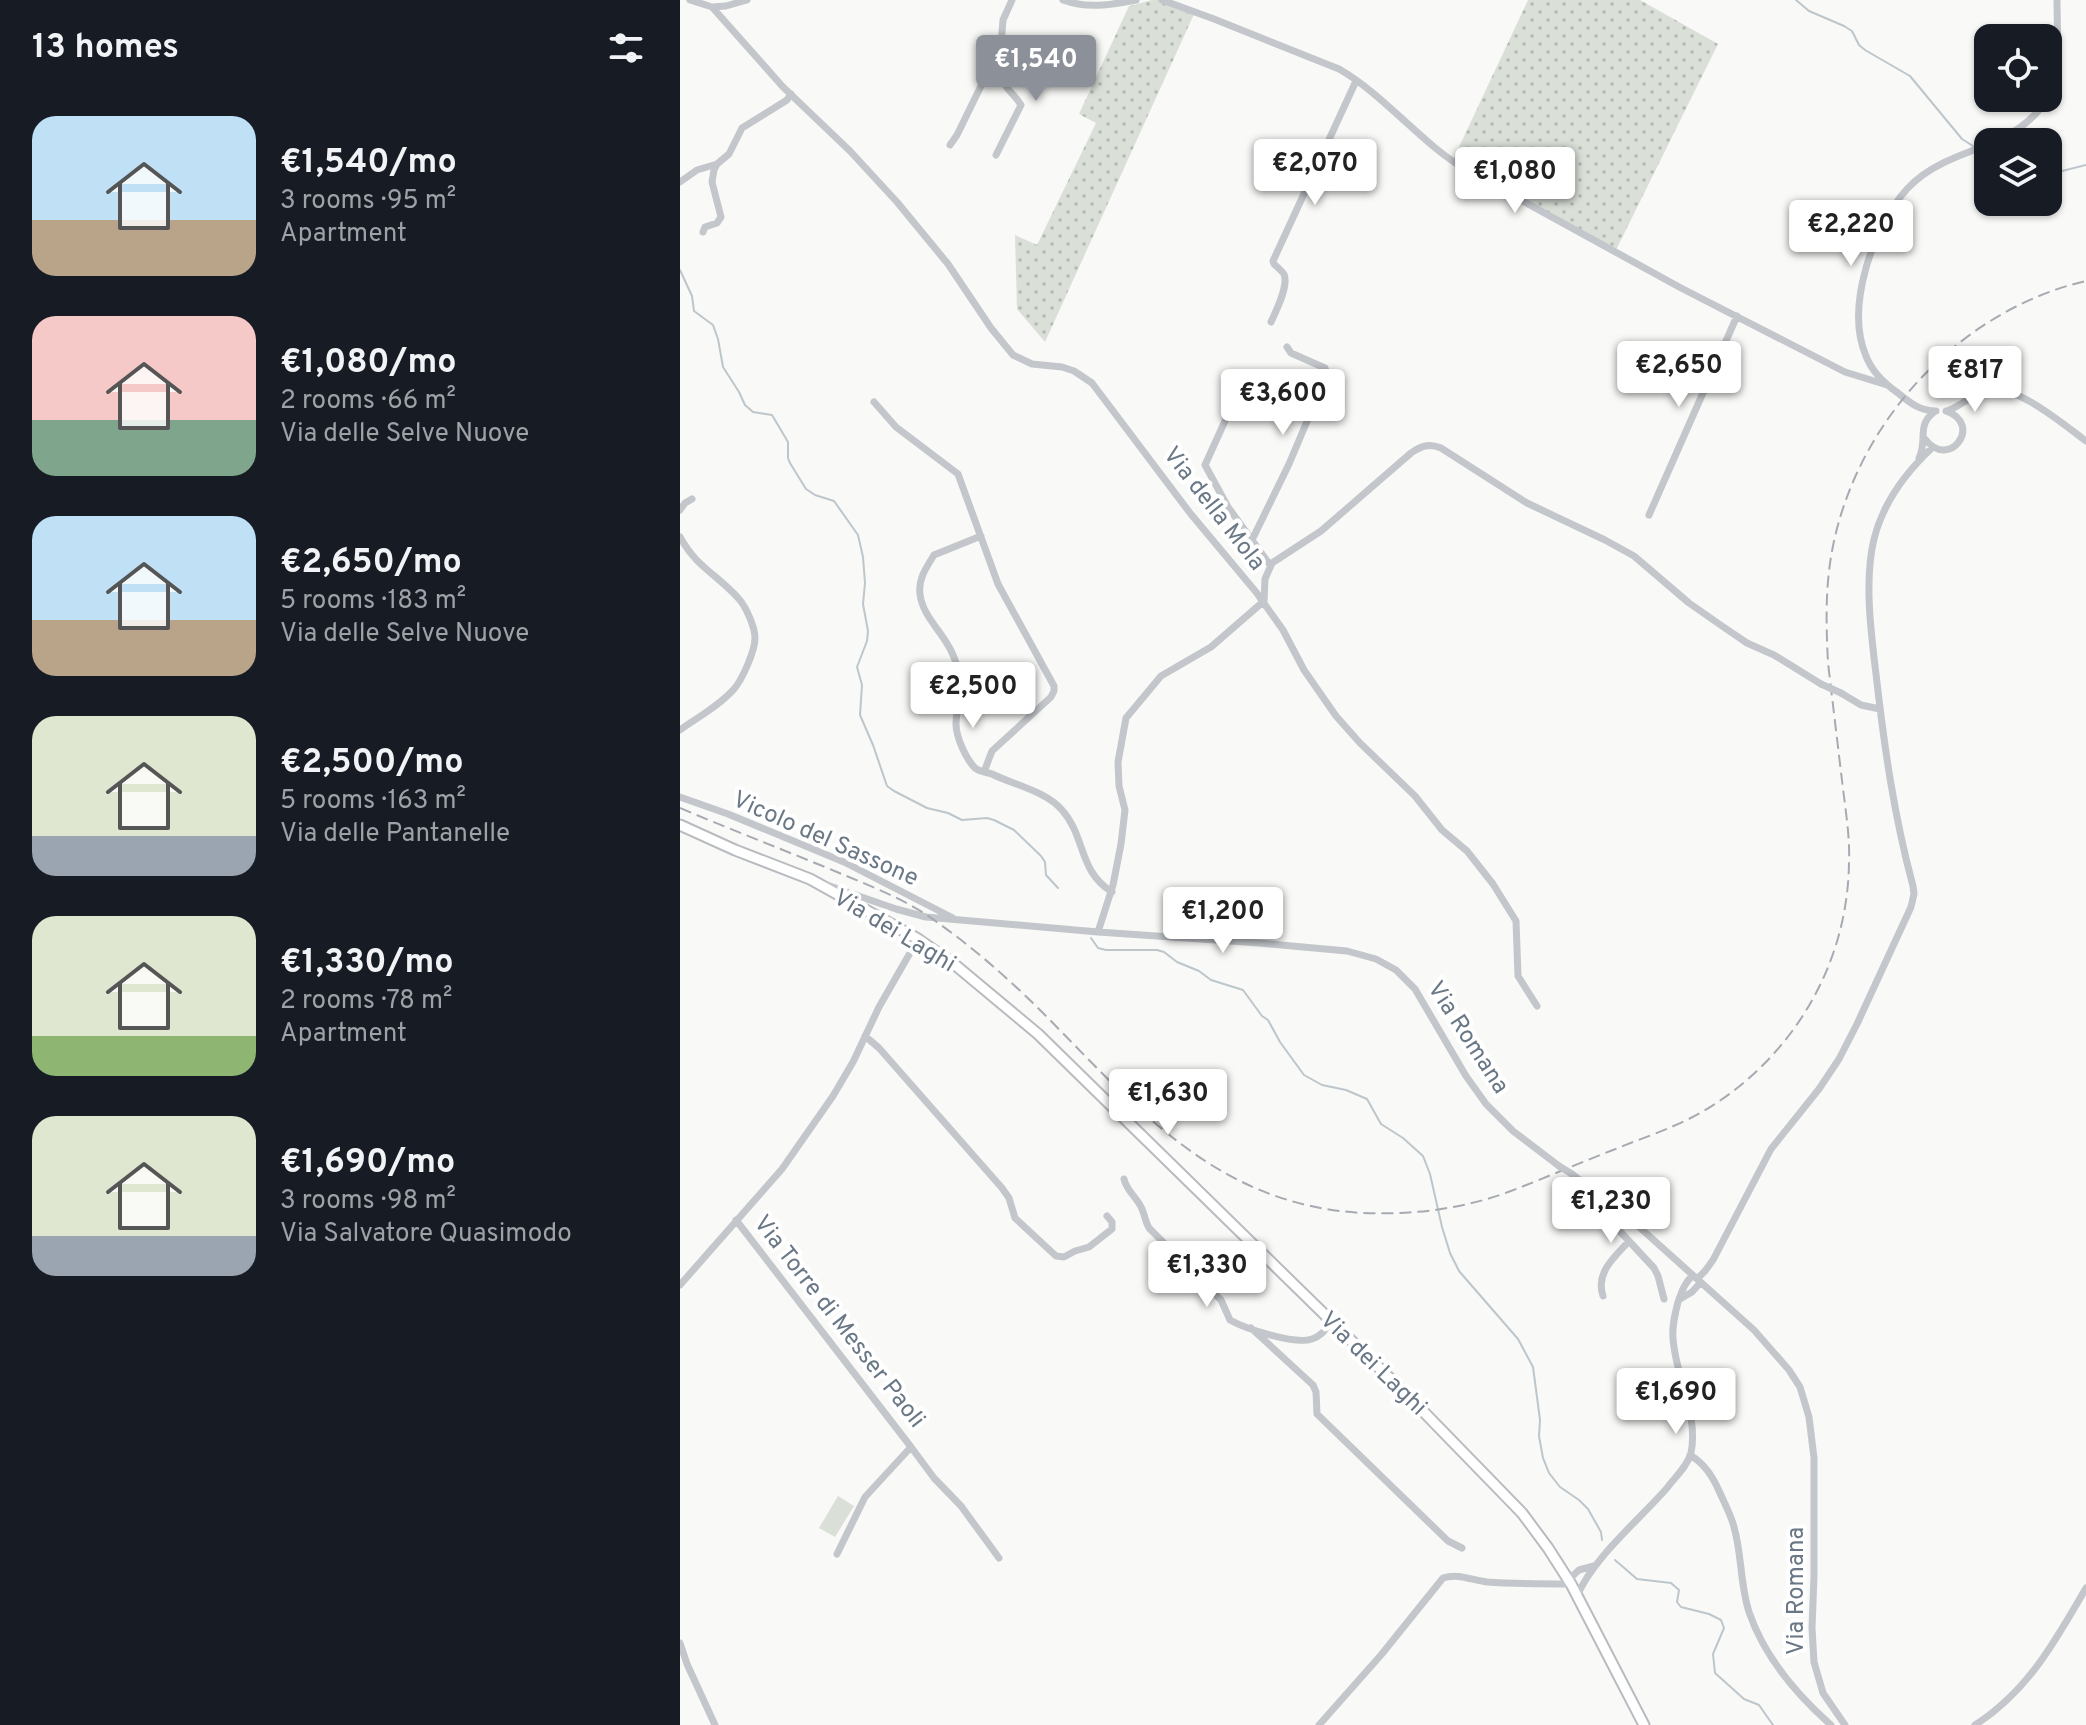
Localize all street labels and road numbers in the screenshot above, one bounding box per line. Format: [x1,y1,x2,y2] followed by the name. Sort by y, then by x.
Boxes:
[1156,441,1271,577] street label: Via della Mola
[728,785,923,894] street label: Vicolo del Sassone
[827,883,961,980] street label: Via dei Laghi
[1420,976,1515,1100] street label: Via Romana
[746,1210,931,1435] street label: Via Torre di Messer Paoli
[1313,1306,1433,1423] street label: Via dei Laghi
[1782,1527,1812,1655] street label: Via Romana

